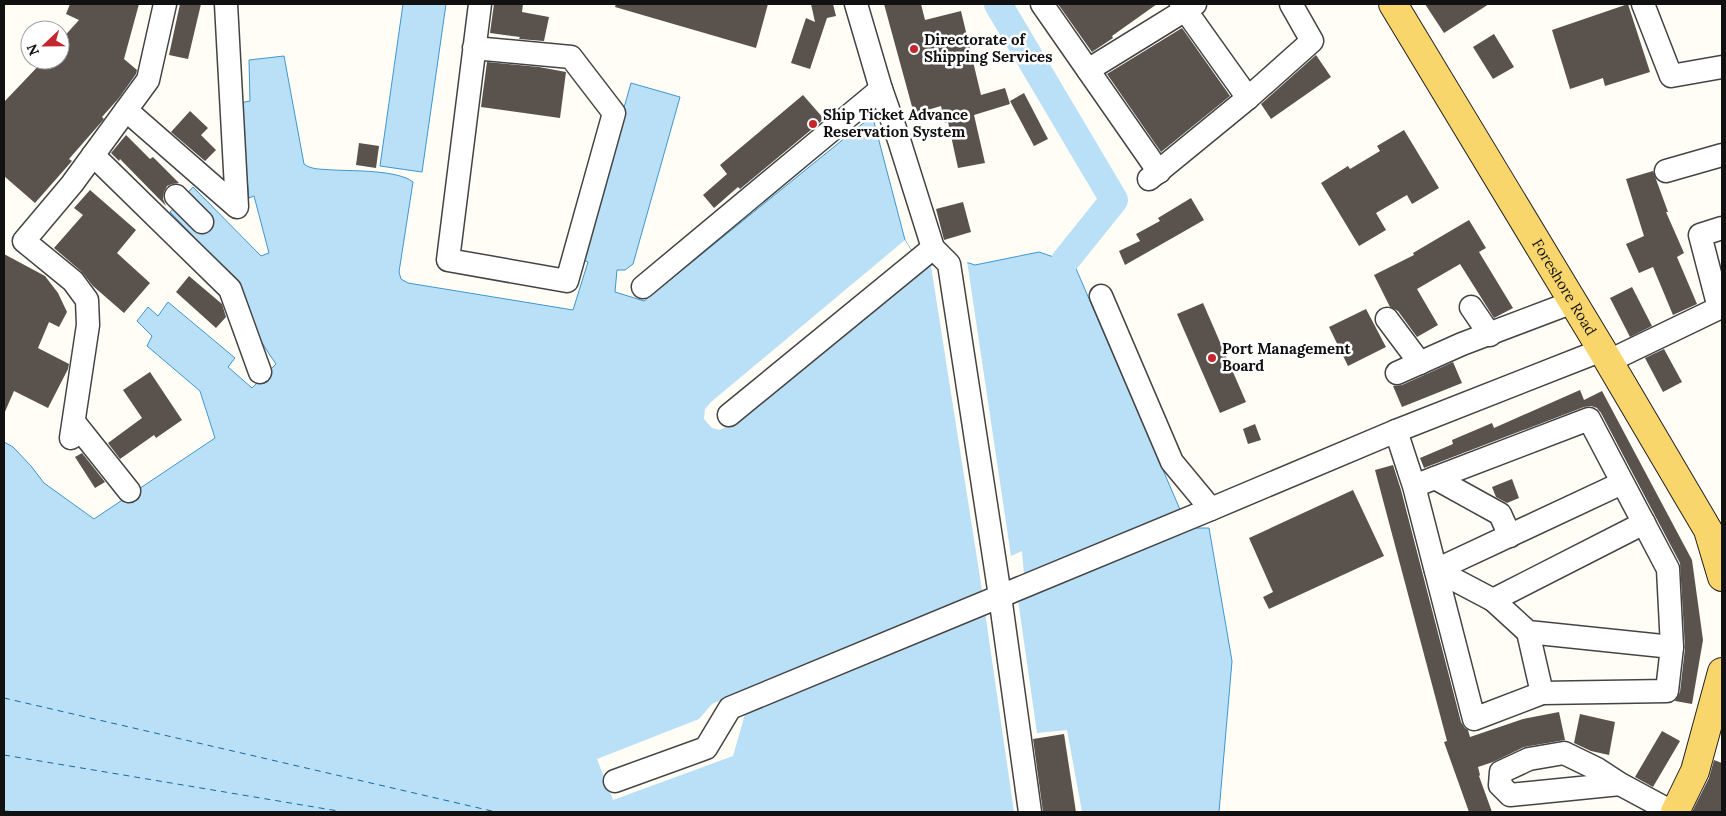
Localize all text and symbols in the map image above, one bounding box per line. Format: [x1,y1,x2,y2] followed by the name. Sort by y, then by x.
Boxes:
[20,20,70,70] north arrow
[924,30,1052,66] place label: Directorate of Shipping Services
[23,41,43,58] text: N
[908,43,920,55] marker: Directorate of Shipping Services
[823,105,968,141] place label: Ship Ticket Advance Reservation System
[807,118,819,130] marker: Ship Ticket Advance Reservation System
[1528,235,1601,339] street label: Foreshore Road
[1222,339,1352,375] place label: Port Management Board
[1206,352,1218,364] marker: Port Management Board

